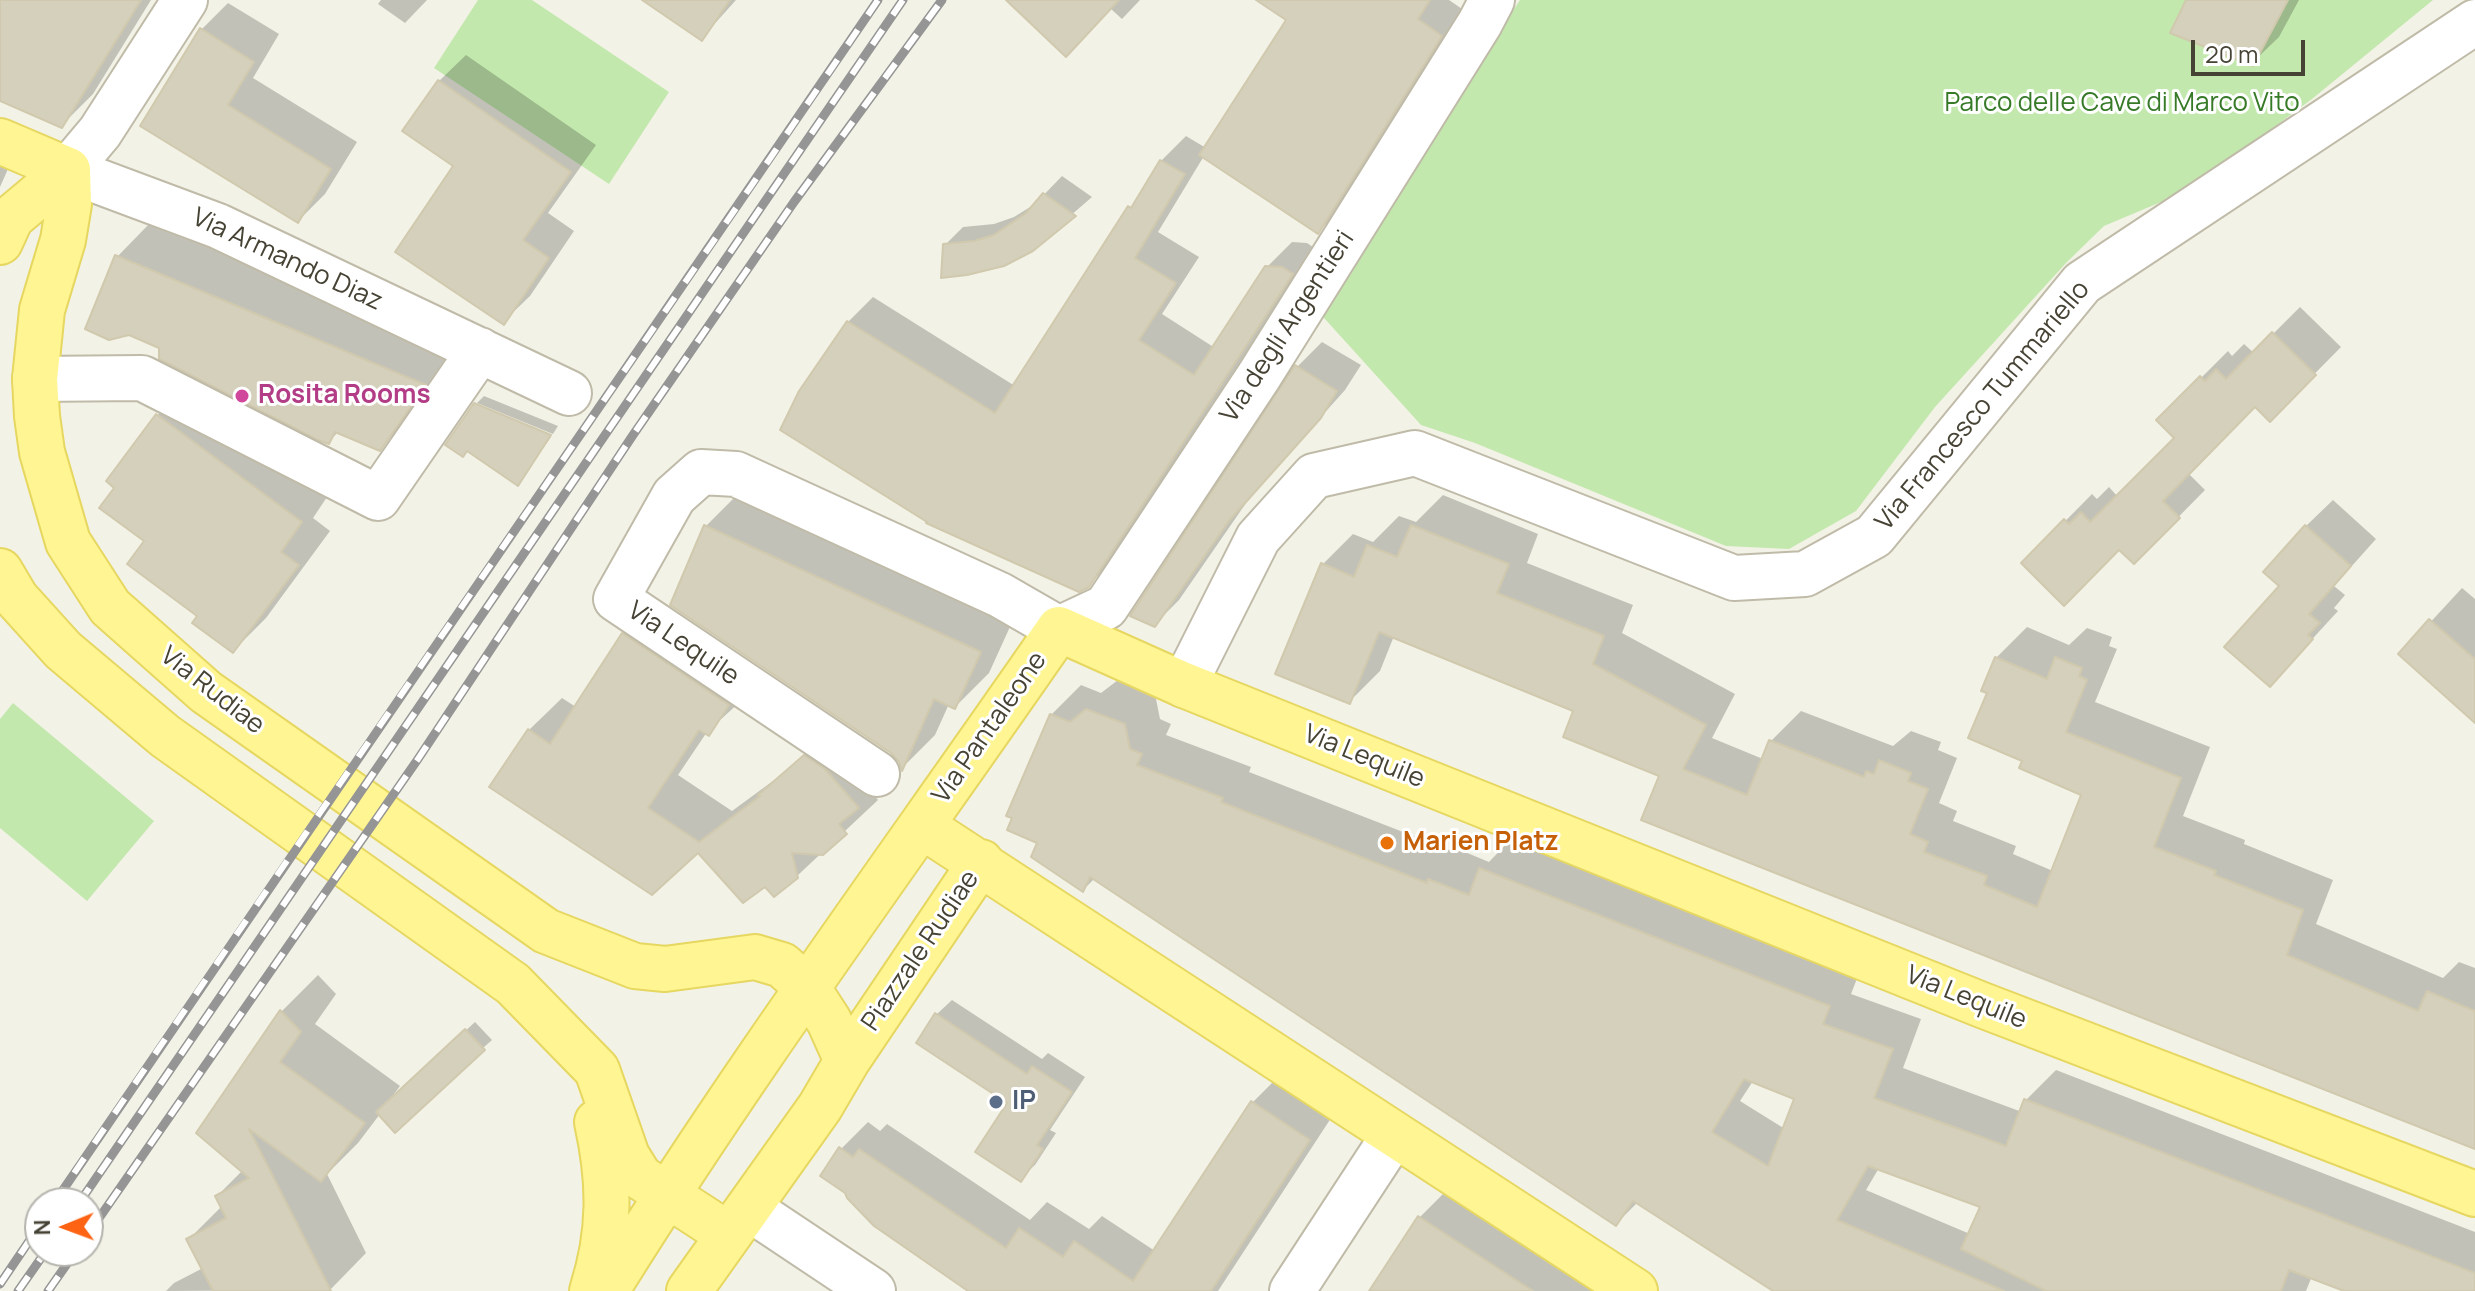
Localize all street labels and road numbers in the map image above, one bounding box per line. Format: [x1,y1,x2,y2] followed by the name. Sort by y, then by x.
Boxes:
[187,202,387,318] street label: Via Armando Diaz
[1214,225,1362,429] street label: Via degli Argentieri
[1869,275,2097,537] street label: Via Francesco Tummariello
[621,595,745,693] street label: Via Lequile
[154,641,270,741] street label: Via Rudiae
[926,646,1054,810] street label: Via Pantaleone
[1299,719,1429,795] street label: Via Lequile
[856,865,986,1037] street label: Piazzale Rudiae
[1901,960,2031,1036] street label: Via Lequile

